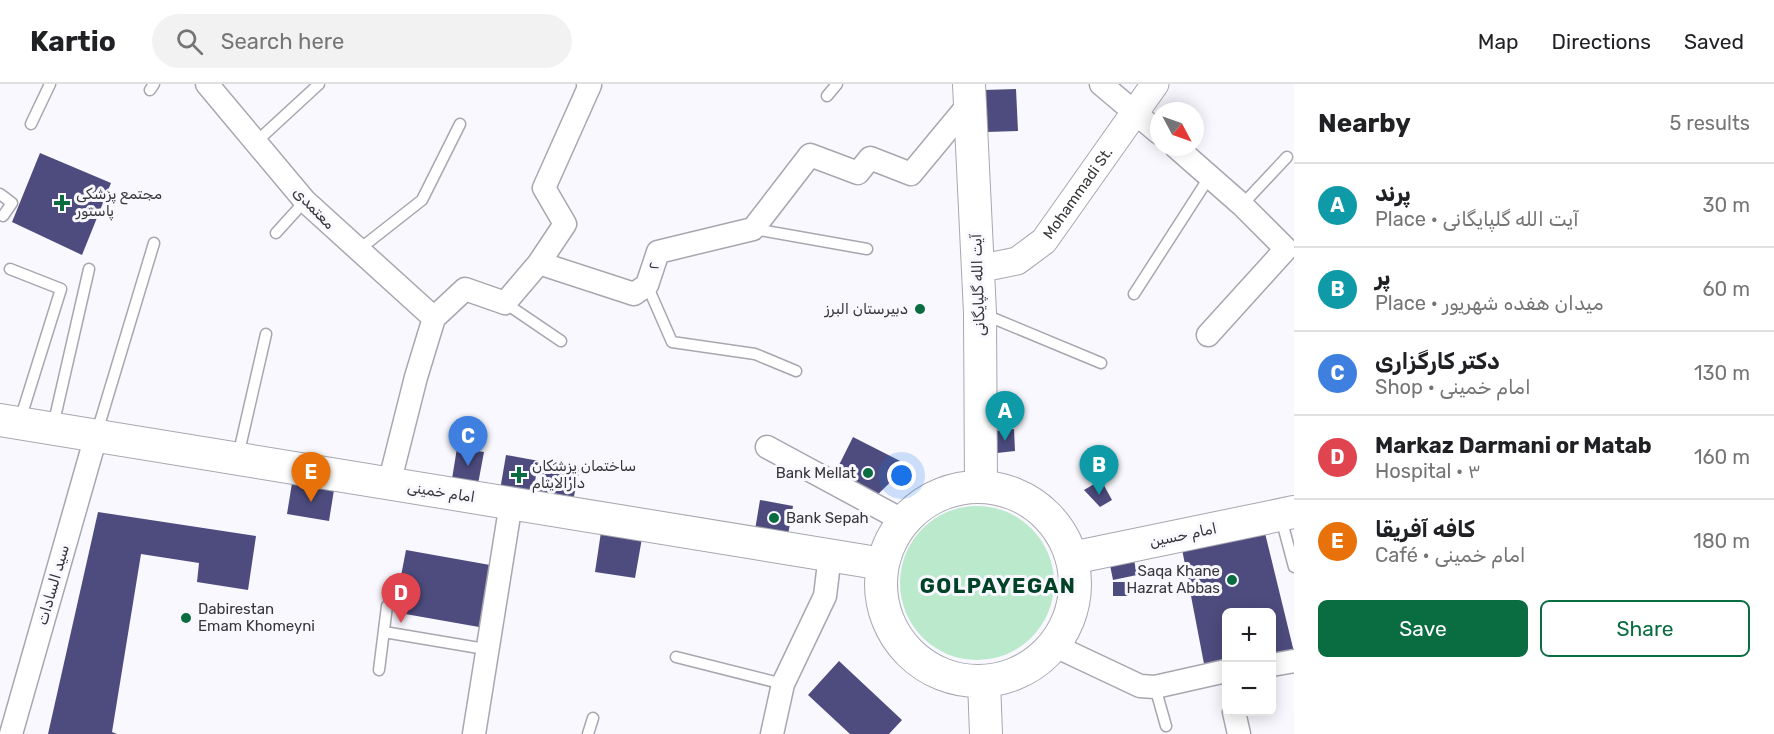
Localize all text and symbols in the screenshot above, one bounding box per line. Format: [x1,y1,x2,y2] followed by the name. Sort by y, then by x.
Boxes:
[152,14,572,68] search box
[30,25,116,58] text: Kartio
[173,25,206,58] icon: search
[221,28,344,55] text: Search here
[1478,29,1519,54] text: Map
[1552,29,1651,54] text: Directions
[1684,29,1744,54] text: Saved
[1150,102,1204,156] north arrow
[1318,108,1411,139] text: Nearby
[1669,111,1750,135] text: 5 results
[1039,144,1116,243] street label: Mohammadi St.
[1375,180,1411,207] text: پرند
[289,183,339,233] street label: معتمدی
[75,185,162,221] place label: مجتمع پزشکی پاستور
[1330,193,1345,217] text: A
[1703,193,1750,217] text: 30 m
[53,194,71,212] marker: مجتمع پزشکی پاستور
[1375,207,1579,231] text: Place · آیت الله گلپایگانی
[967,233,990,336] street label: آیت الله گلپایگانی
[644,260,664,272] street label: ۲
[1375,264,1390,291] text: پر
[1330,277,1345,301] text: B
[1703,277,1750,301] text: 60 m
[1375,291,1604,315] text: Place · میدان هفده شهریور
[824,300,908,318] place label: دبیرستان البرز
[913,302,927,316] marker: دبیرستان البرز
[1375,348,1500,375] text: دکتر کارگزاری
[1330,361,1345,385] text: C
[1694,361,1750,385] text: 130 m
[1375,375,1531,399] text: Shop · امام خمینی
[986,392,1024,441] pin: A
[448,416,488,466] pin: C
[1375,432,1652,459] text: Markaz Darmani or Matab
[1330,445,1345,469] text: D
[1694,445,1750,469] text: 160 m
[1080,446,1118,495] pin: B
[292,452,330,502] pin: E
[532,457,636,493] place label: ساختمان پزشکان دارالایتام
[1375,459,1481,483] text: Hospital · ۳
[887,461,916,490] your location
[776,464,856,482] place label: Bank Mellat
[510,466,528,484] marker: ساختمان پزشکان دارالایتام
[861,466,875,480] marker: Bank Mellat
[406,478,476,507] street label: امام خمینی
[786,509,869,527] place label: Bank Sepah
[767,511,781,525] marker: Bank Sepah
[1375,516,1475,543] text: کافه آفریقا
[1148,519,1218,552] street label: امام حسین
[1331,529,1344,553] text: E
[1693,529,1750,553] text: 180 m
[33,543,73,627] street label: سید السادات
[1375,543,1526,567] text: Café · امام خمینی
[1127,562,1220,597] place label: Saqa Khane Hazrat Abbas
[920,573,1076,598] district label: GOLPAYEGAN
[1225,573,1239,587] marker: Saqa Khane Hazrat Abbas
[382,574,420,623] pin: D
[198,600,315,635] place label: Dabirestan Emam Khomeyni
[1318,600,1528,657] button: Save
[1540,600,1750,657] button: Share
[1222,608,1276,716] map controls
[1222,608,1276,662] button: +
[179,611,193,625] marker: Dabirestan Emam Khomeyni
[1222,662,1276,716] button: −

